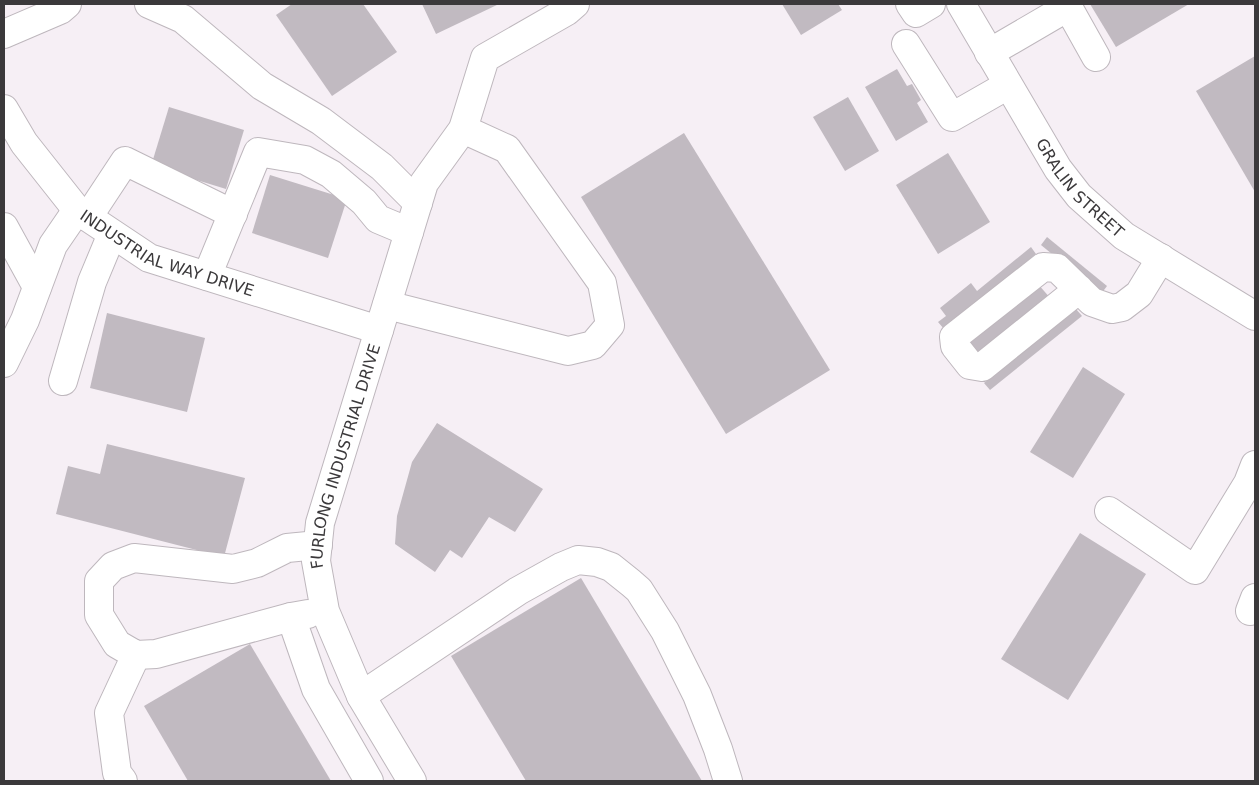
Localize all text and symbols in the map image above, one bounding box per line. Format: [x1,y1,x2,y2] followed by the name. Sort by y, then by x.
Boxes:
[1032,135,1128,242] street label: GRALIN STREET
[76,206,256,300] street label: INDUSTRIAL WAY DRIVE
[307,341,384,570] street label: FURLONG INDUSTRIAL DRIVE

